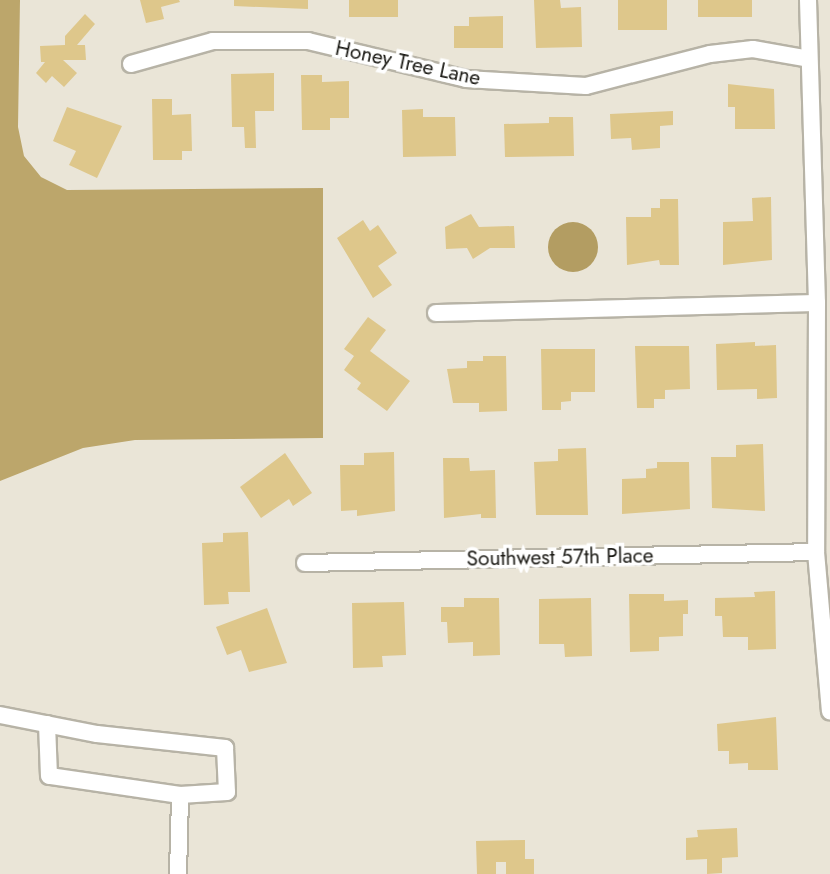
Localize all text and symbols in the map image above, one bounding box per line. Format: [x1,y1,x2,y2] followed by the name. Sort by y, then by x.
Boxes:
[333,35,483,91] street label: Honey Tree Lane
[466,543,654,571] street label: Southwest 57th Place

